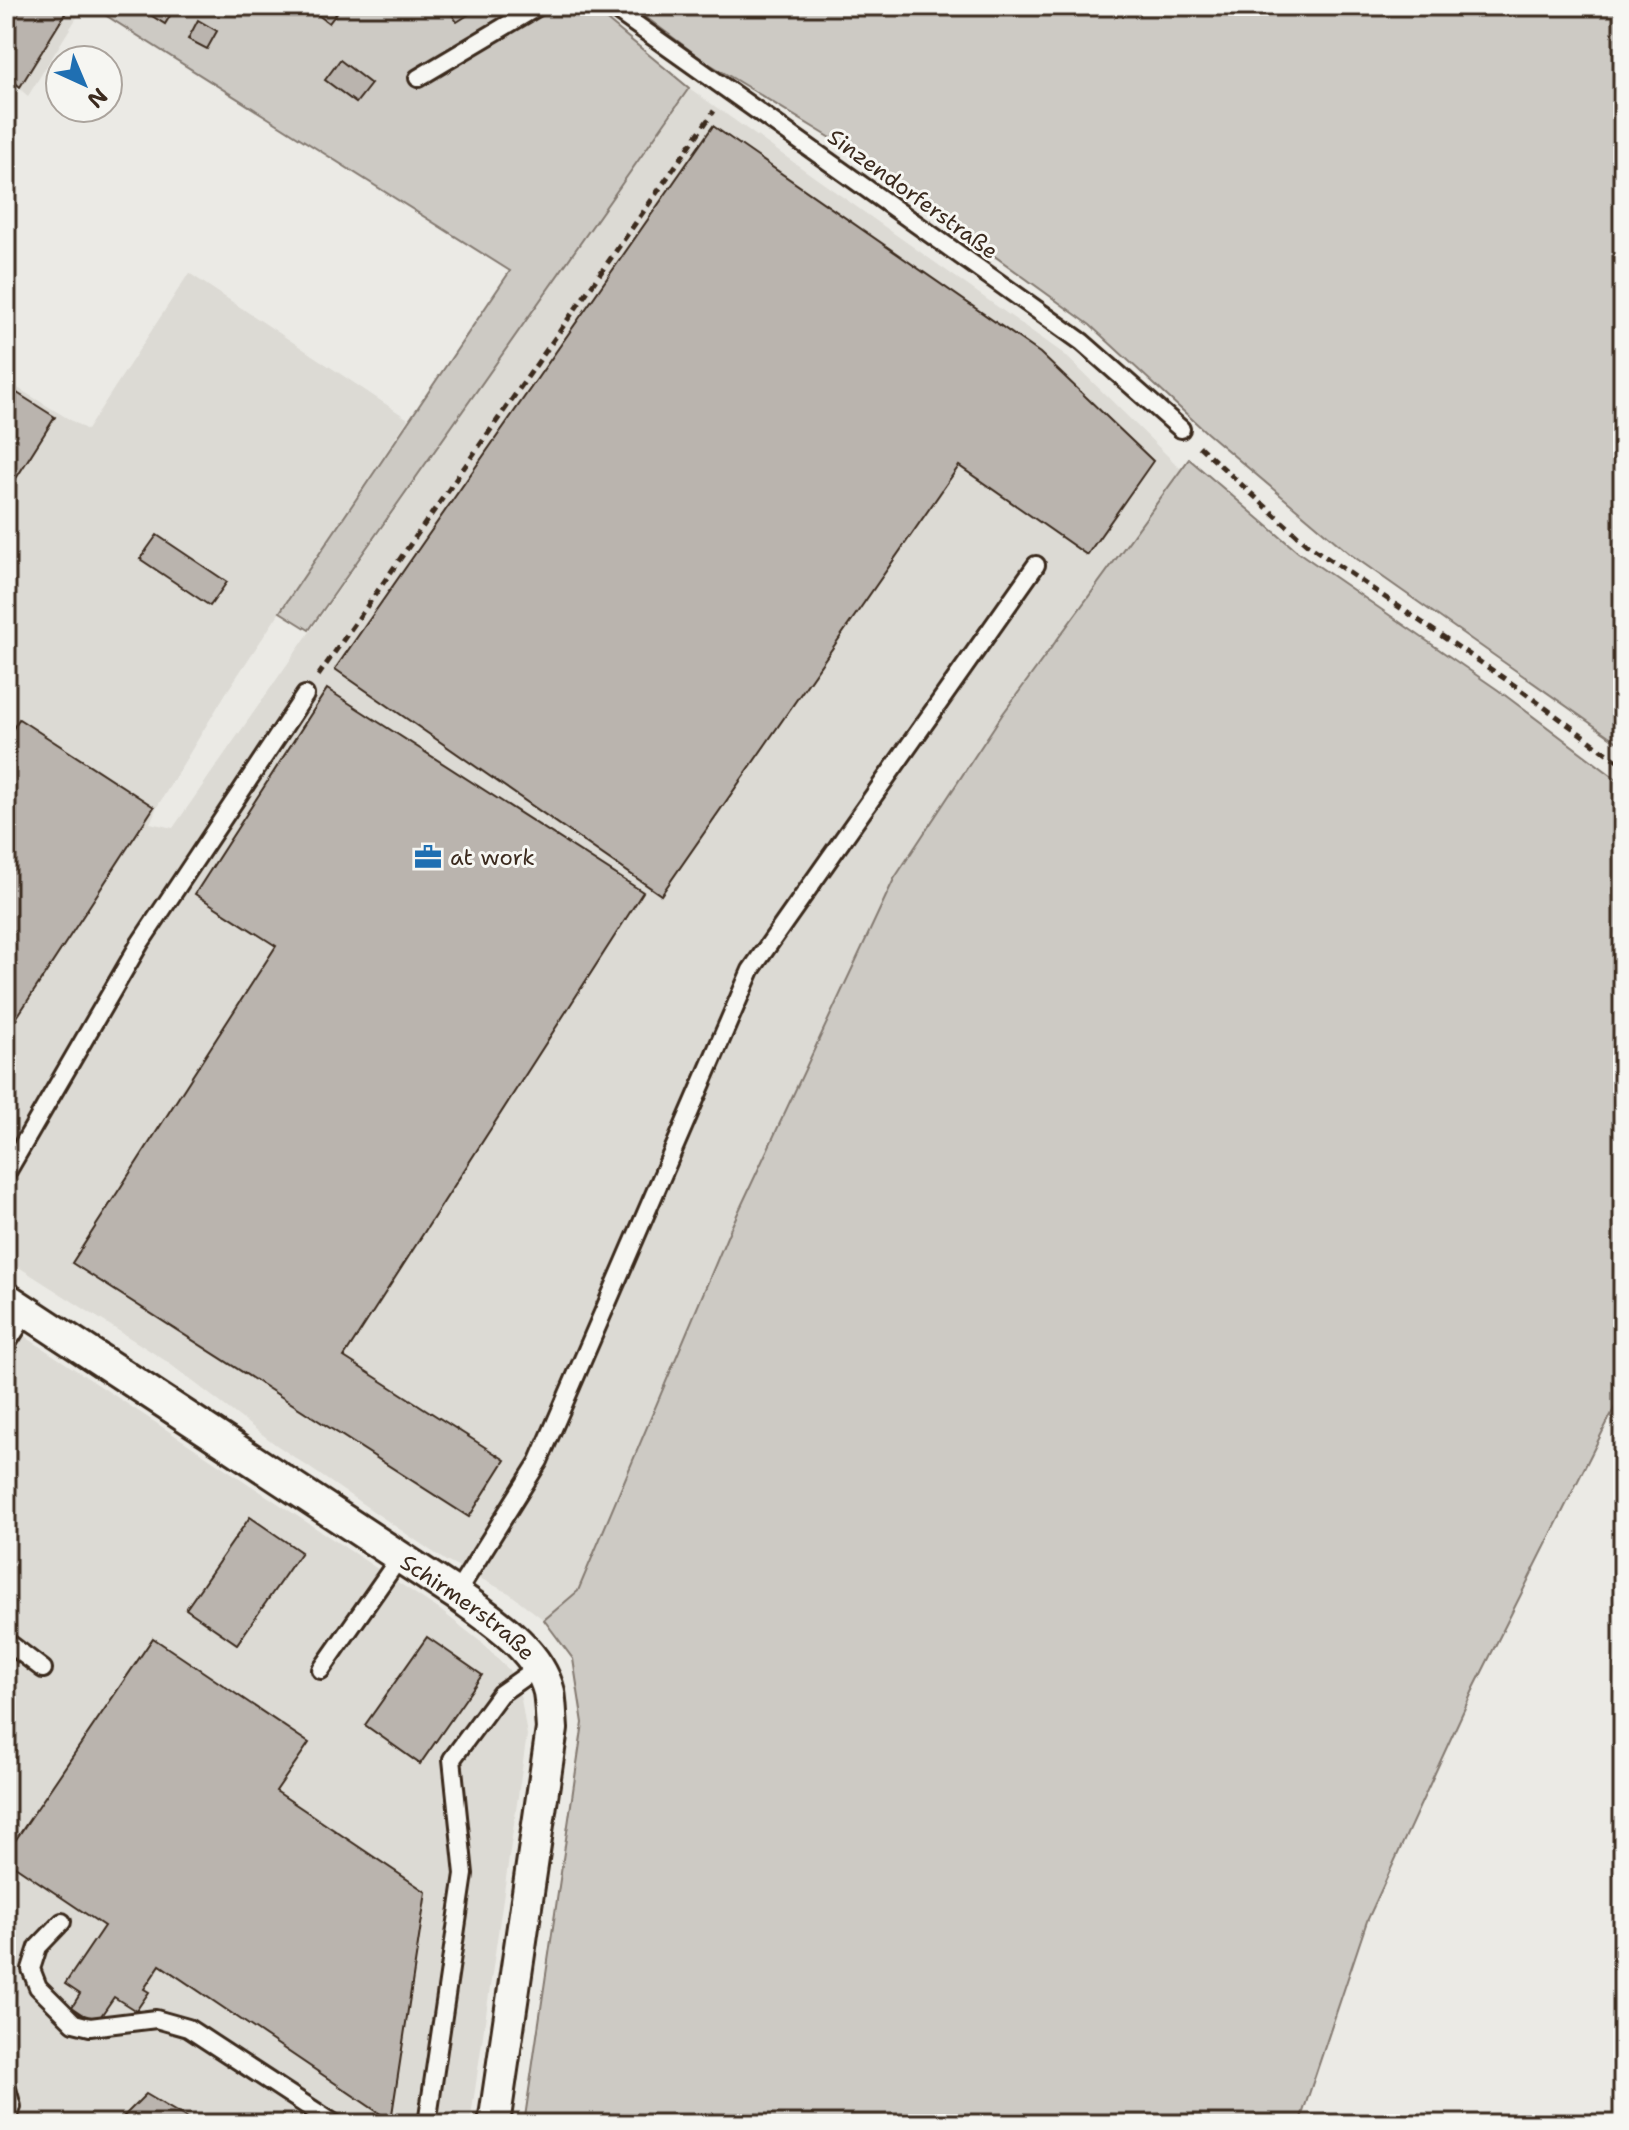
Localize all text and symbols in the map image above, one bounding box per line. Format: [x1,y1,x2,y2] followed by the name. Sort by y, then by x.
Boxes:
[44,44,124,124] north arrow
[81,82,114,115] text: N
[822,122,1004,266] street label: Sinzendorferstraße
[413,842,443,872] office icon: at work
[450,843,535,872] place label: at work
[395,1547,542,1666] street label: Schirmerstraße

